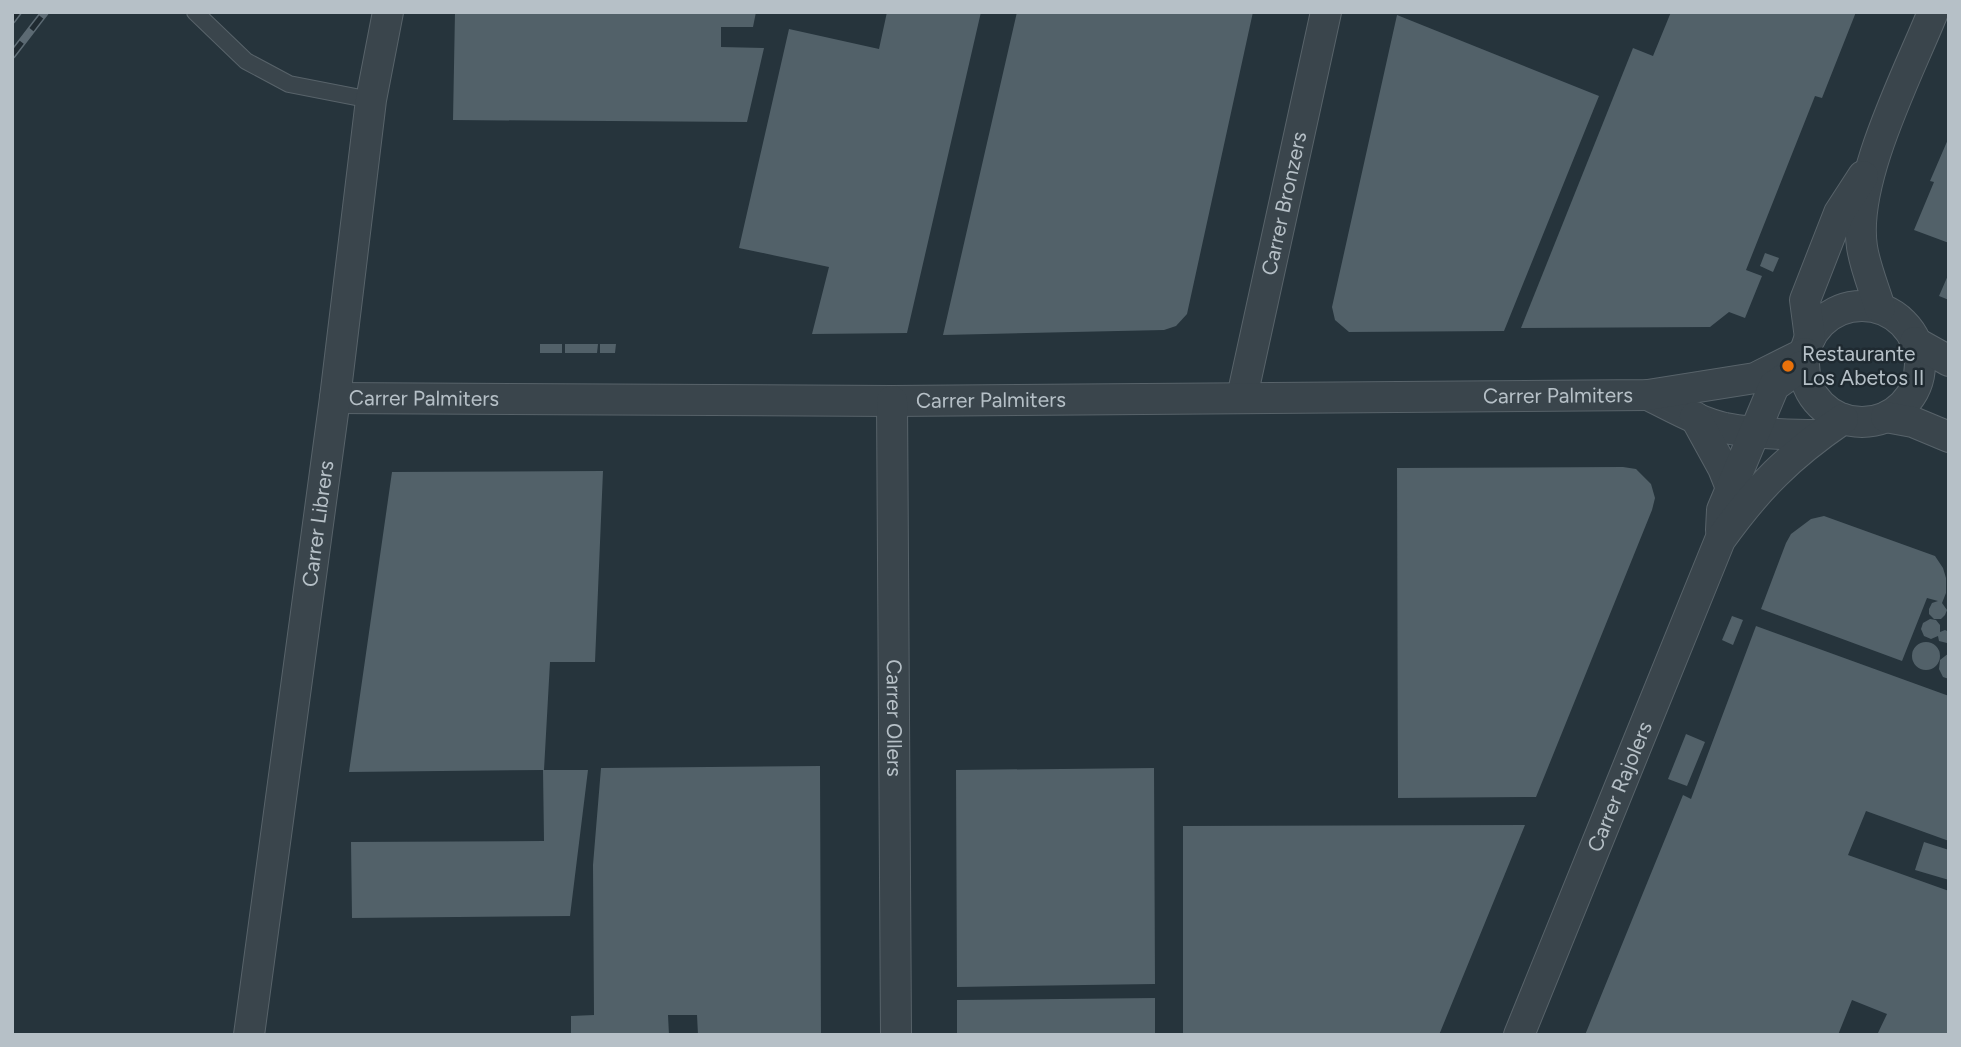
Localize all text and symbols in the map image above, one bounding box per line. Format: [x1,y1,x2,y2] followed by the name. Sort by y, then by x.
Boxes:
[1256,129,1312,278] street label: Carrer Bronzers
[1802,341,1924,390] place label: Restaurante Los Abetos II
[1780,358,1796,374] marker: Restaurante Los Abetos II
[1483,382,1633,408] street label: Carrer Palmiters
[349,385,499,411] street label: Carrer Palmiters
[916,387,1066,413] street label: Carrer Palmiters
[297,459,338,588] street label: Carrer Librers
[882,659,907,777] street label: Carrer Ollers
[1582,718,1657,855] street label: Carrer Rajolers

